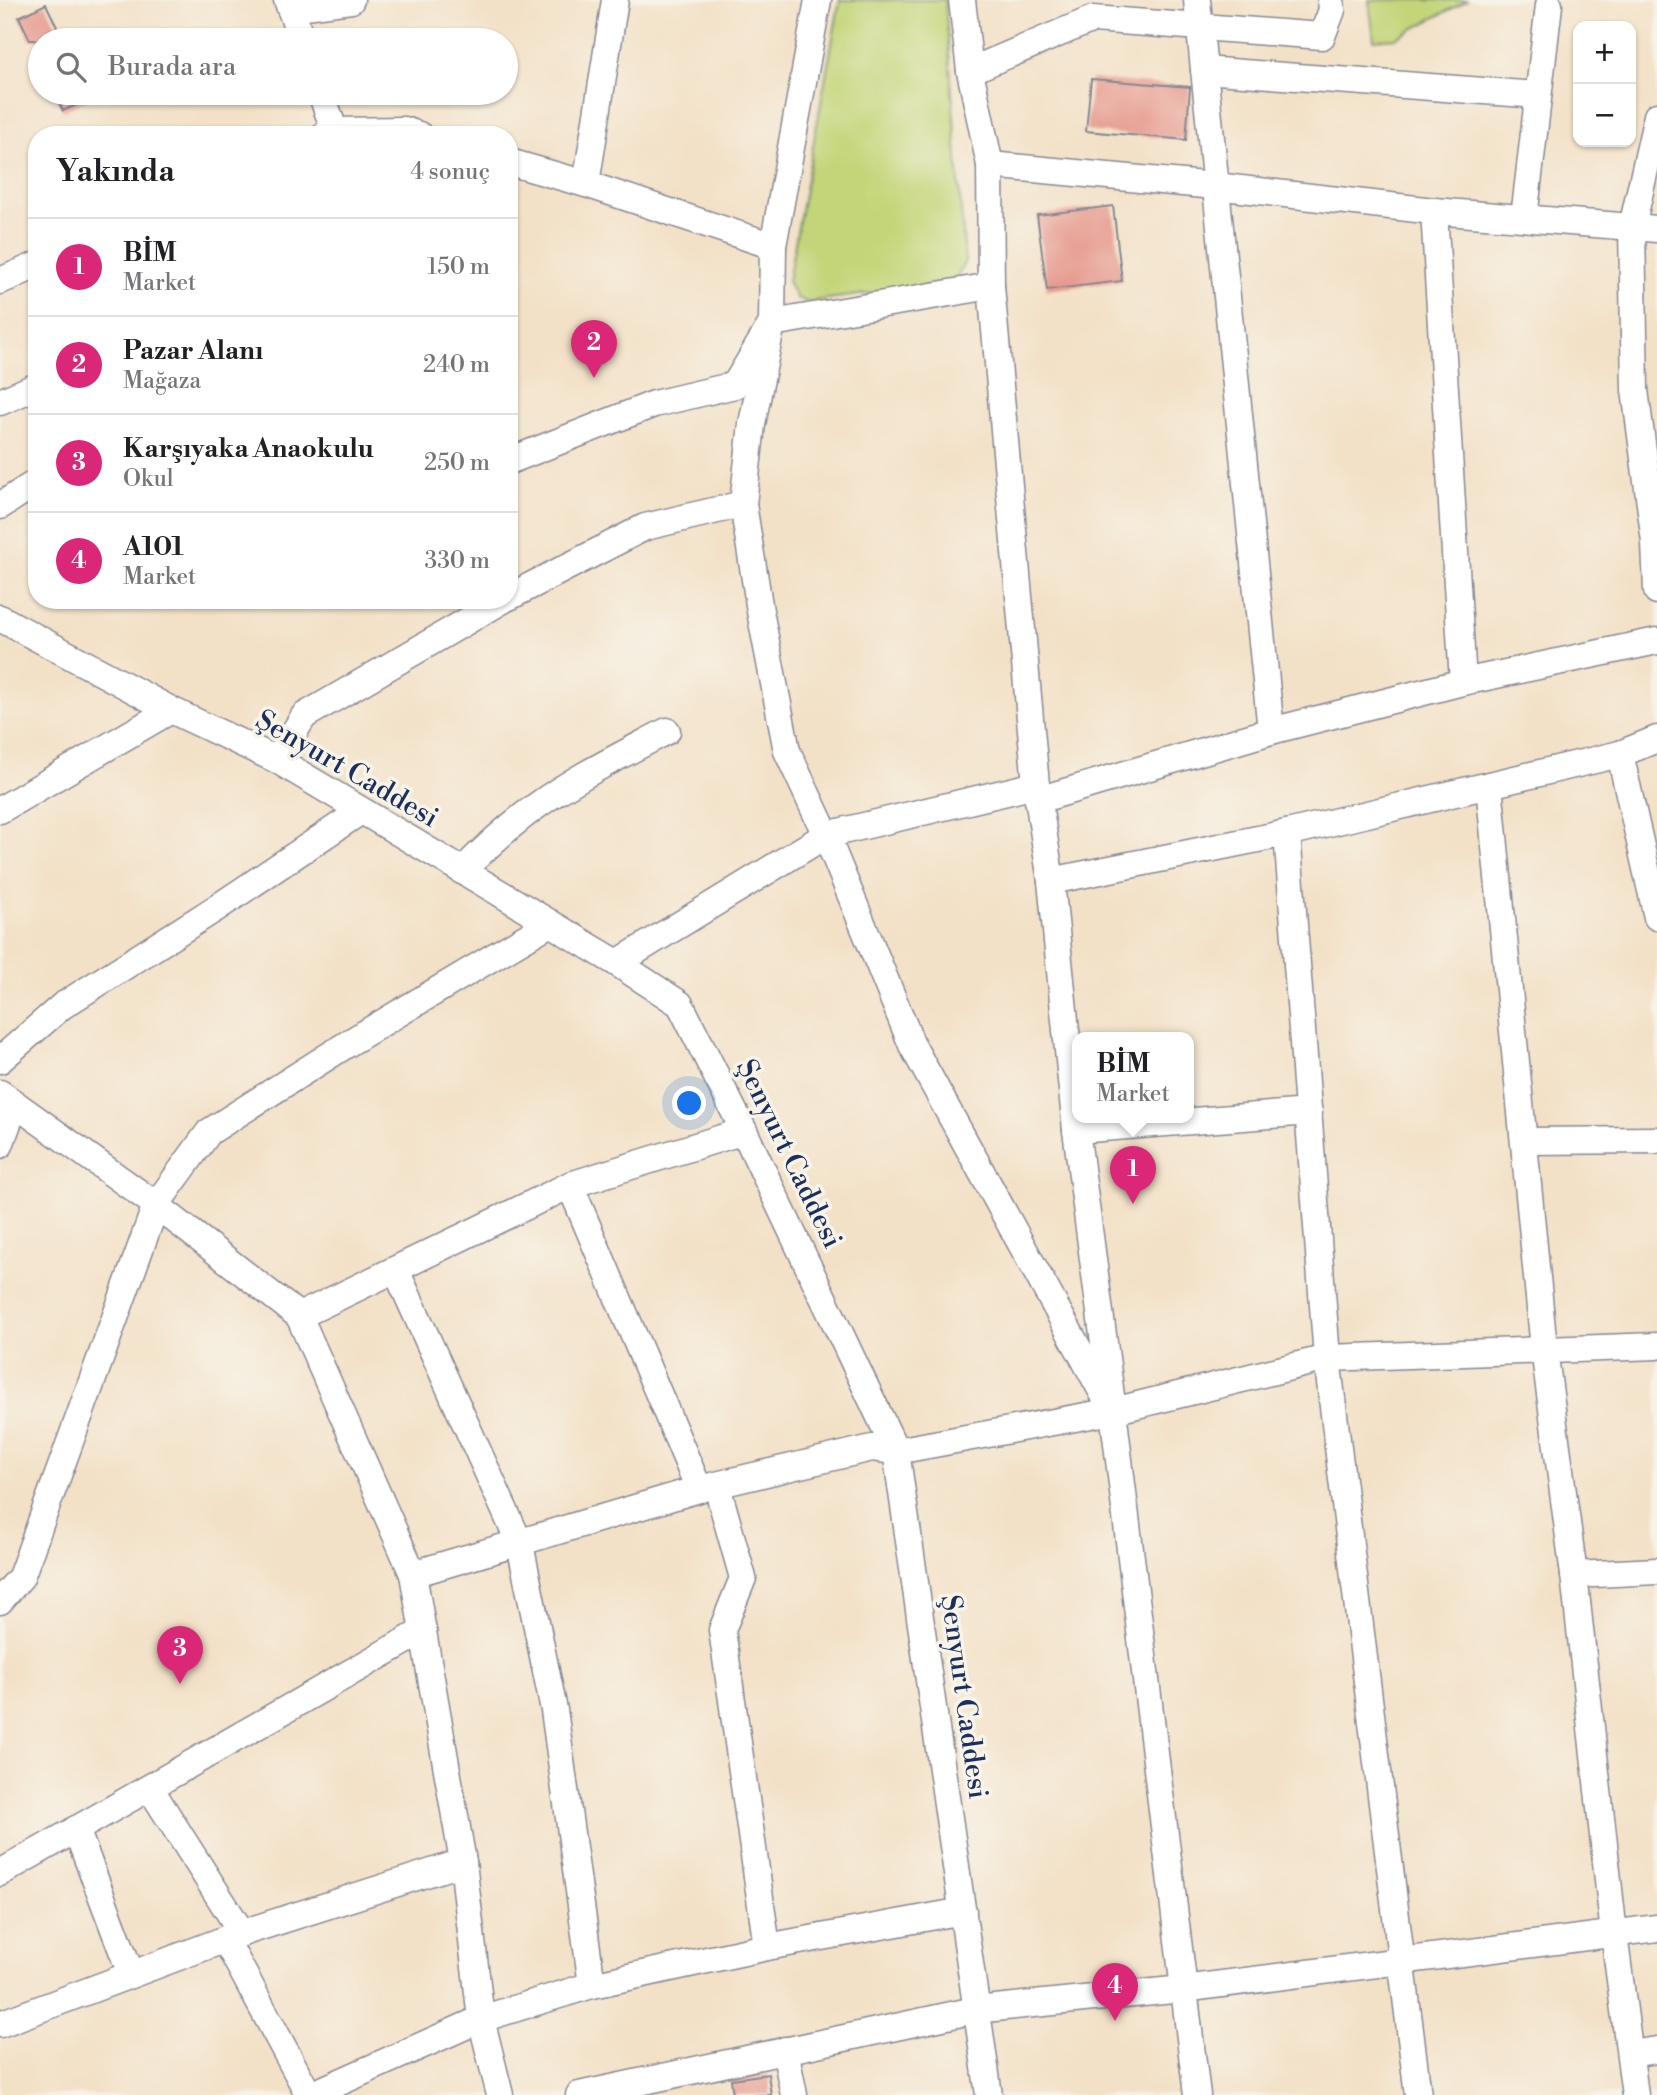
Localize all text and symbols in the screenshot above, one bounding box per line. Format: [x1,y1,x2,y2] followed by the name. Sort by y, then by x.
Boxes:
[1573,21,1636,147] map controls
[1573,21,1636,84] button: +
[28,28,518,105] search box
[52,48,90,86] icon: search
[108,51,236,83] text: Burada ara
[1573,84,1636,147] button: −
[56,153,175,191] text: Yakında
[410,158,490,186] text: 4 sonuç
[123,237,177,269] text: BİM
[73,253,85,281] text: 1
[427,253,490,281] text: 150 m
[123,269,196,297] text: Market
[571,320,617,378] pin: 2
[123,335,263,367] text: Pazar Alanı
[72,351,86,379] text: 2
[423,351,490,379] text: 240 m
[123,367,201,395] text: Mağaza
[123,433,374,465] text: Karşıyaka Anaokulu
[72,449,86,477] text: 3
[424,449,490,477] text: 250 m
[123,465,174,493] text: Okul
[123,531,184,563] text: A101
[71,547,87,575] text: 4
[424,547,490,575] text: 330 m
[123,563,196,591] text: Market
[249,702,445,836] street label: Şenyurt Caddesi
[1072,1032,1194,1123] popup
[1096,1048,1150,1080] text: BİM
[728,1054,850,1254] street label: Şenyurt Caddesi
[1096,1080,1170,1108] text: Market
[672,1086,706,1120] your location
[1110,1146,1156,1204] pin: 1
[932,1593,996,1801] street label: Şenyurt Caddesi
[157,1626,203,1684] pin: 3
[1092,1963,1138,2021] pin: 4

